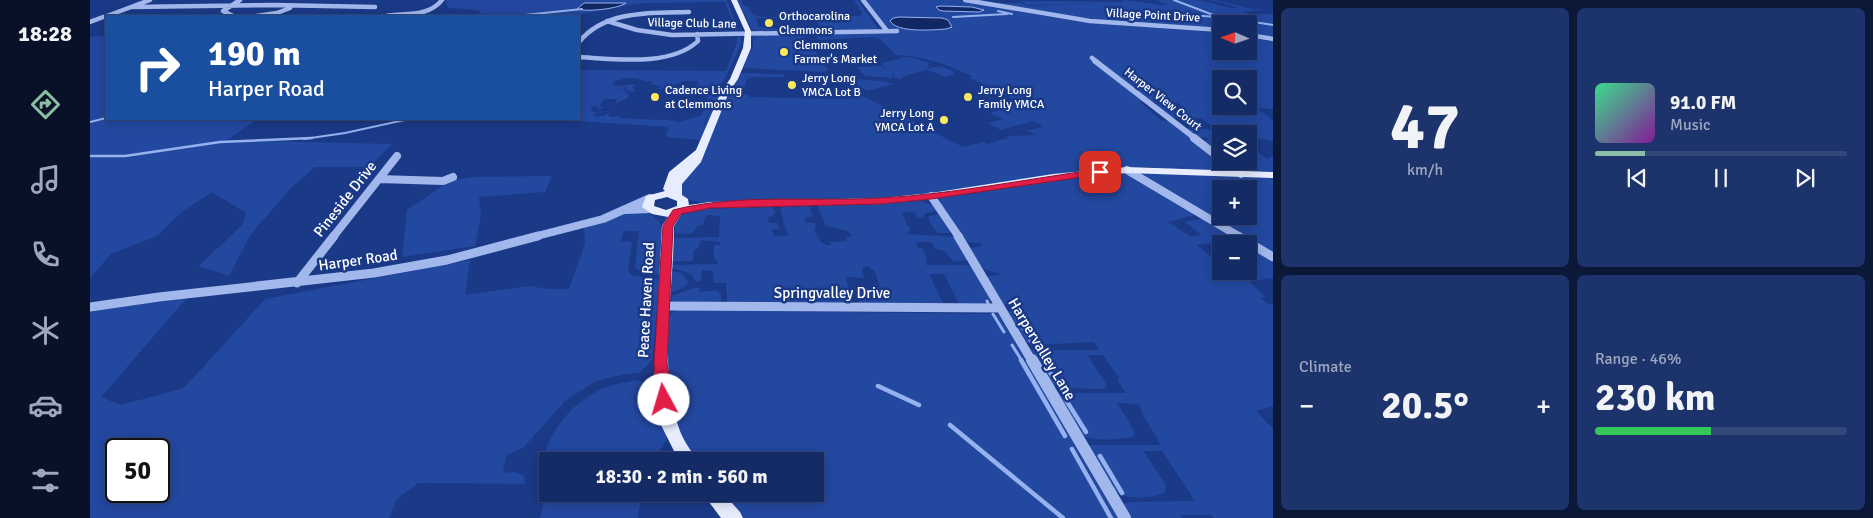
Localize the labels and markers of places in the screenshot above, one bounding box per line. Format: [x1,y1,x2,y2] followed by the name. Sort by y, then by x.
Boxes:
[779,9,850,38] place label: Orthocarolina Clemmons
[763,17,775,29] marker: Orthocarolina Clemmons
[794,38,877,67] place label: Clemmons Farmer's Market
[778,46,790,58] marker: Clemmons Farmer's Market
[802,71,861,100] place label: Jerry Long YMCA Lot B
[786,79,798,91] marker: Jerry Long YMCA Lot B
[665,83,742,112] place label: Cadence Living at Clemmons
[978,83,1045,112] place label: Jerry Long Family YMCA
[649,91,661,103] marker: Cadence Living at Clemmons
[962,91,974,103] marker: Jerry Long Family YMCA
[875,106,935,135] place label: Jerry Long YMCA Lot A
[938,114,950,126] marker: Jerry Long YMCA Lot A
[1079,151,1121,193] pin

